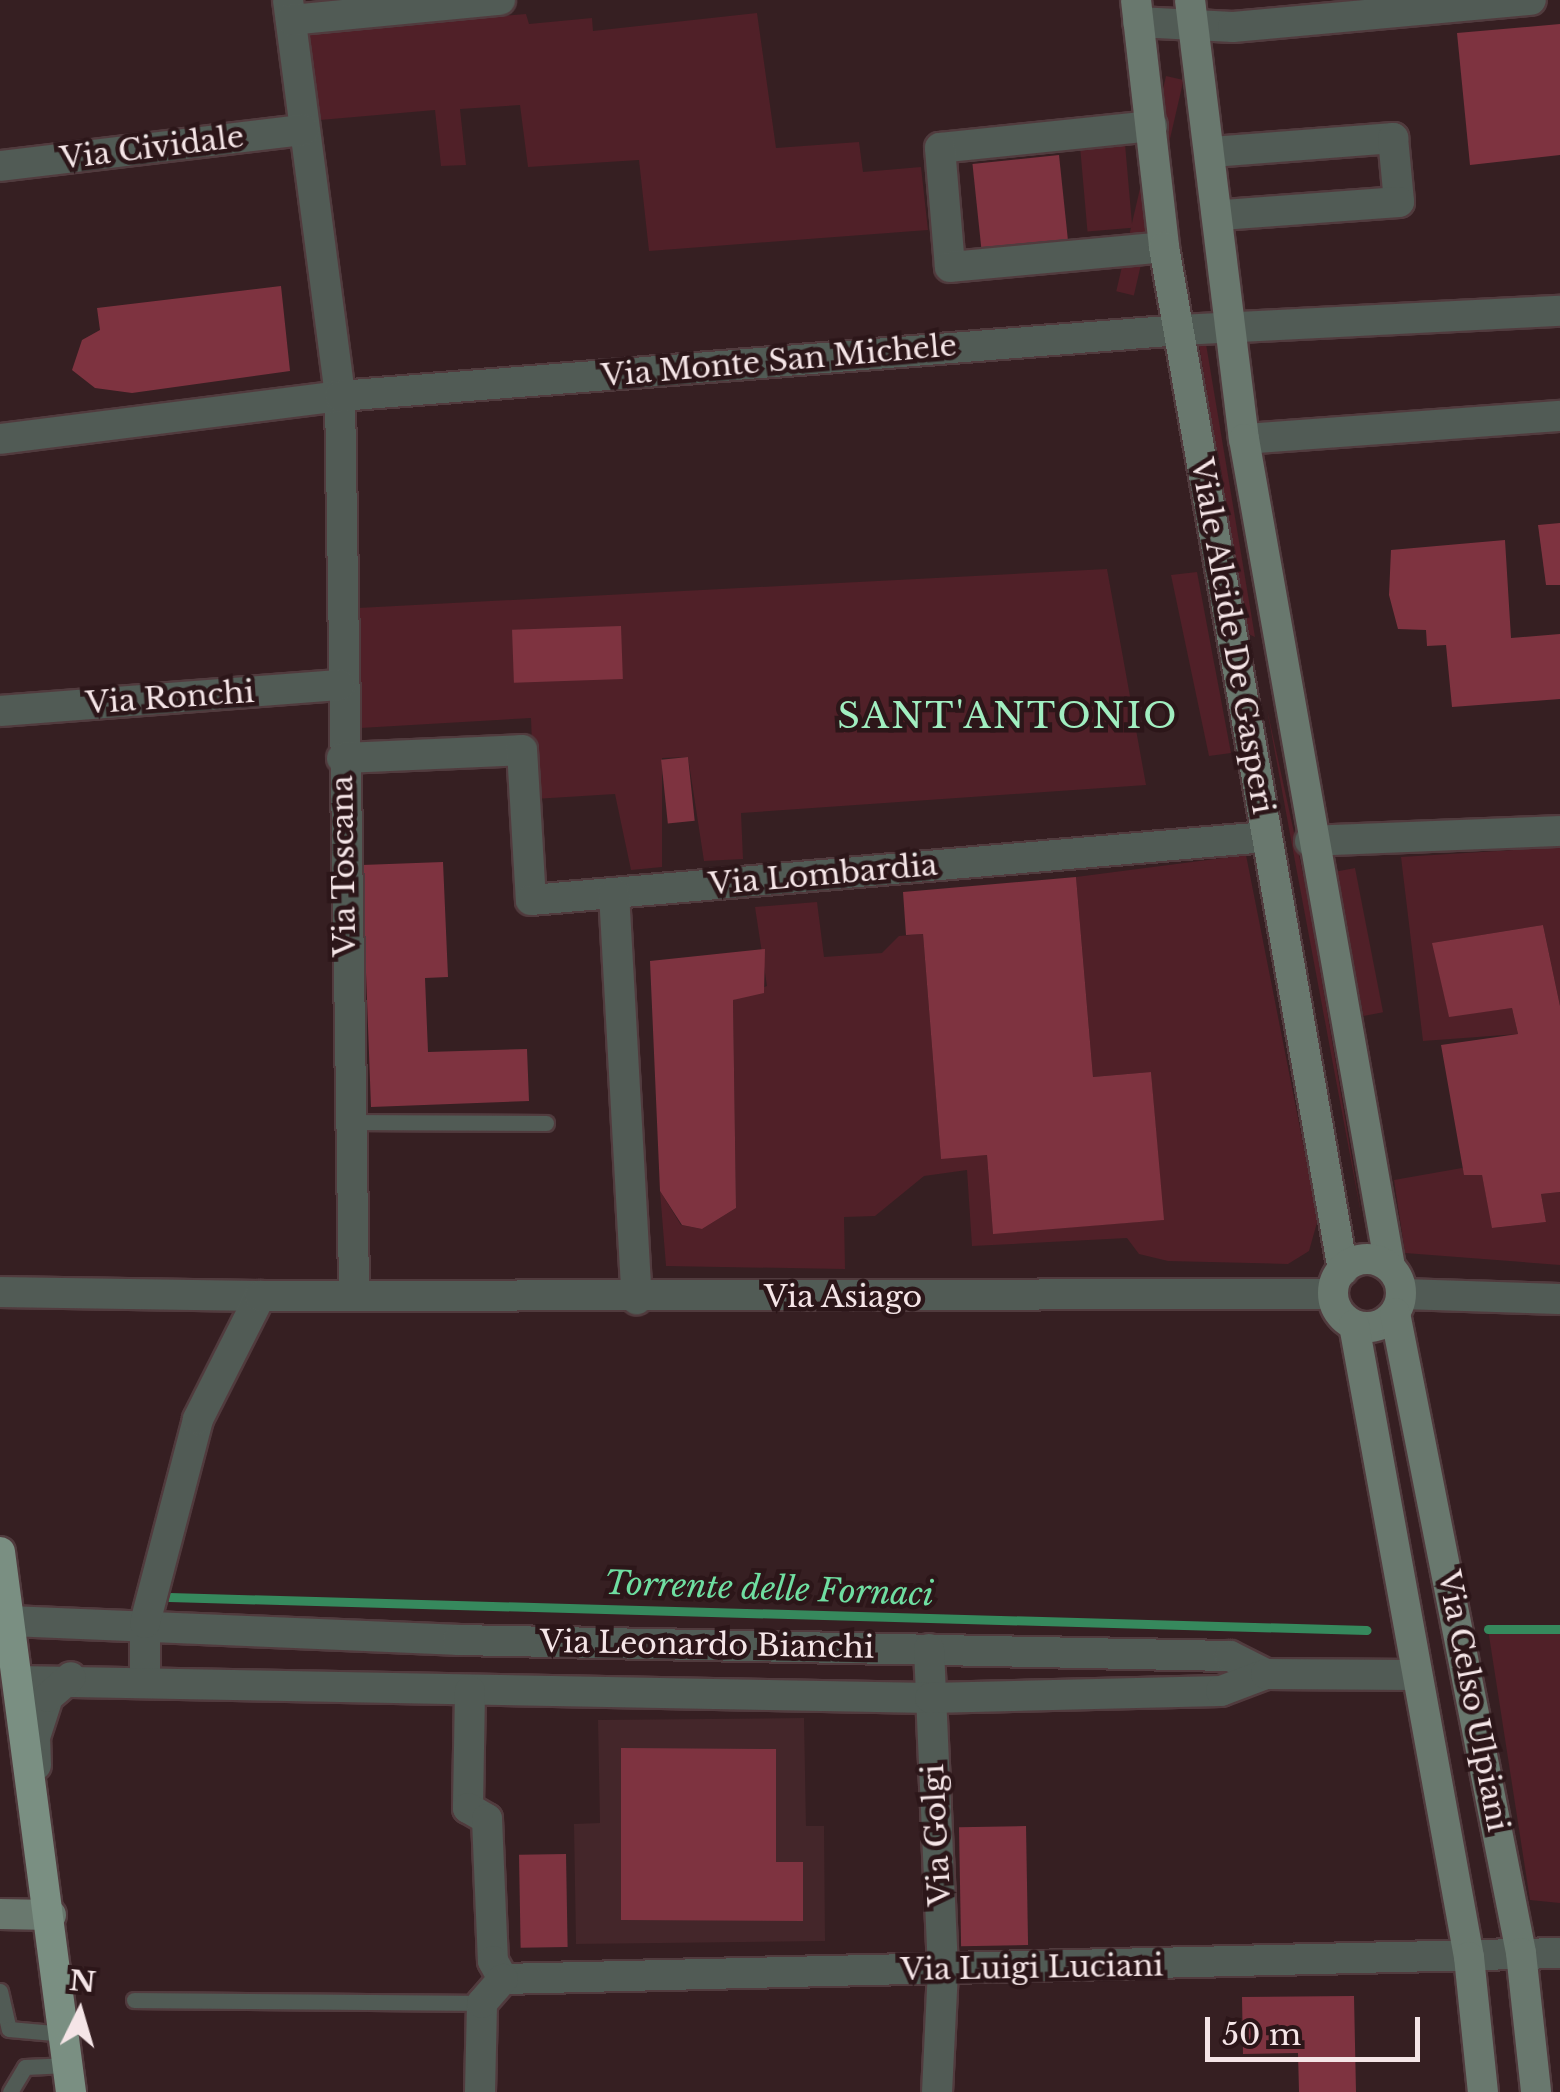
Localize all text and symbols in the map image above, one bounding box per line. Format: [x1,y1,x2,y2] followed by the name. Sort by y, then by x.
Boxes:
[58,119,246,177] street label: Via Cividale
[600,328,958,394] street label: Via Monte San Michele
[1183,455,1281,817] street label: Viale Alcide De Gasperi
[84,674,256,722] street label: Via Ronchi
[837,695,1179,737] district label: SANT'ANTONIO
[324,774,364,958] street label: Via Toscana
[707,847,939,903] street label: Via Lombardia
[763,1279,923,1315] street label: Via Asiago
[604,1564,934,1614] water label: Torrente delle Fornaci
[1430,1567,1516,1835] street label: Via Celso Ulpiani
[539,1624,875,1666] street label: Via Leonardo Bianchi
[915,1763,959,1907] street label: Via Golgi
[900,1948,1164,1988] street label: Via Luigi Luciani
[30,1962,130,2062] north arrow
[68,1963,97,2000] text: N
[1210,1997,1425,2059] scale bar
[1222,2016,1301,2053] text: 50 m

